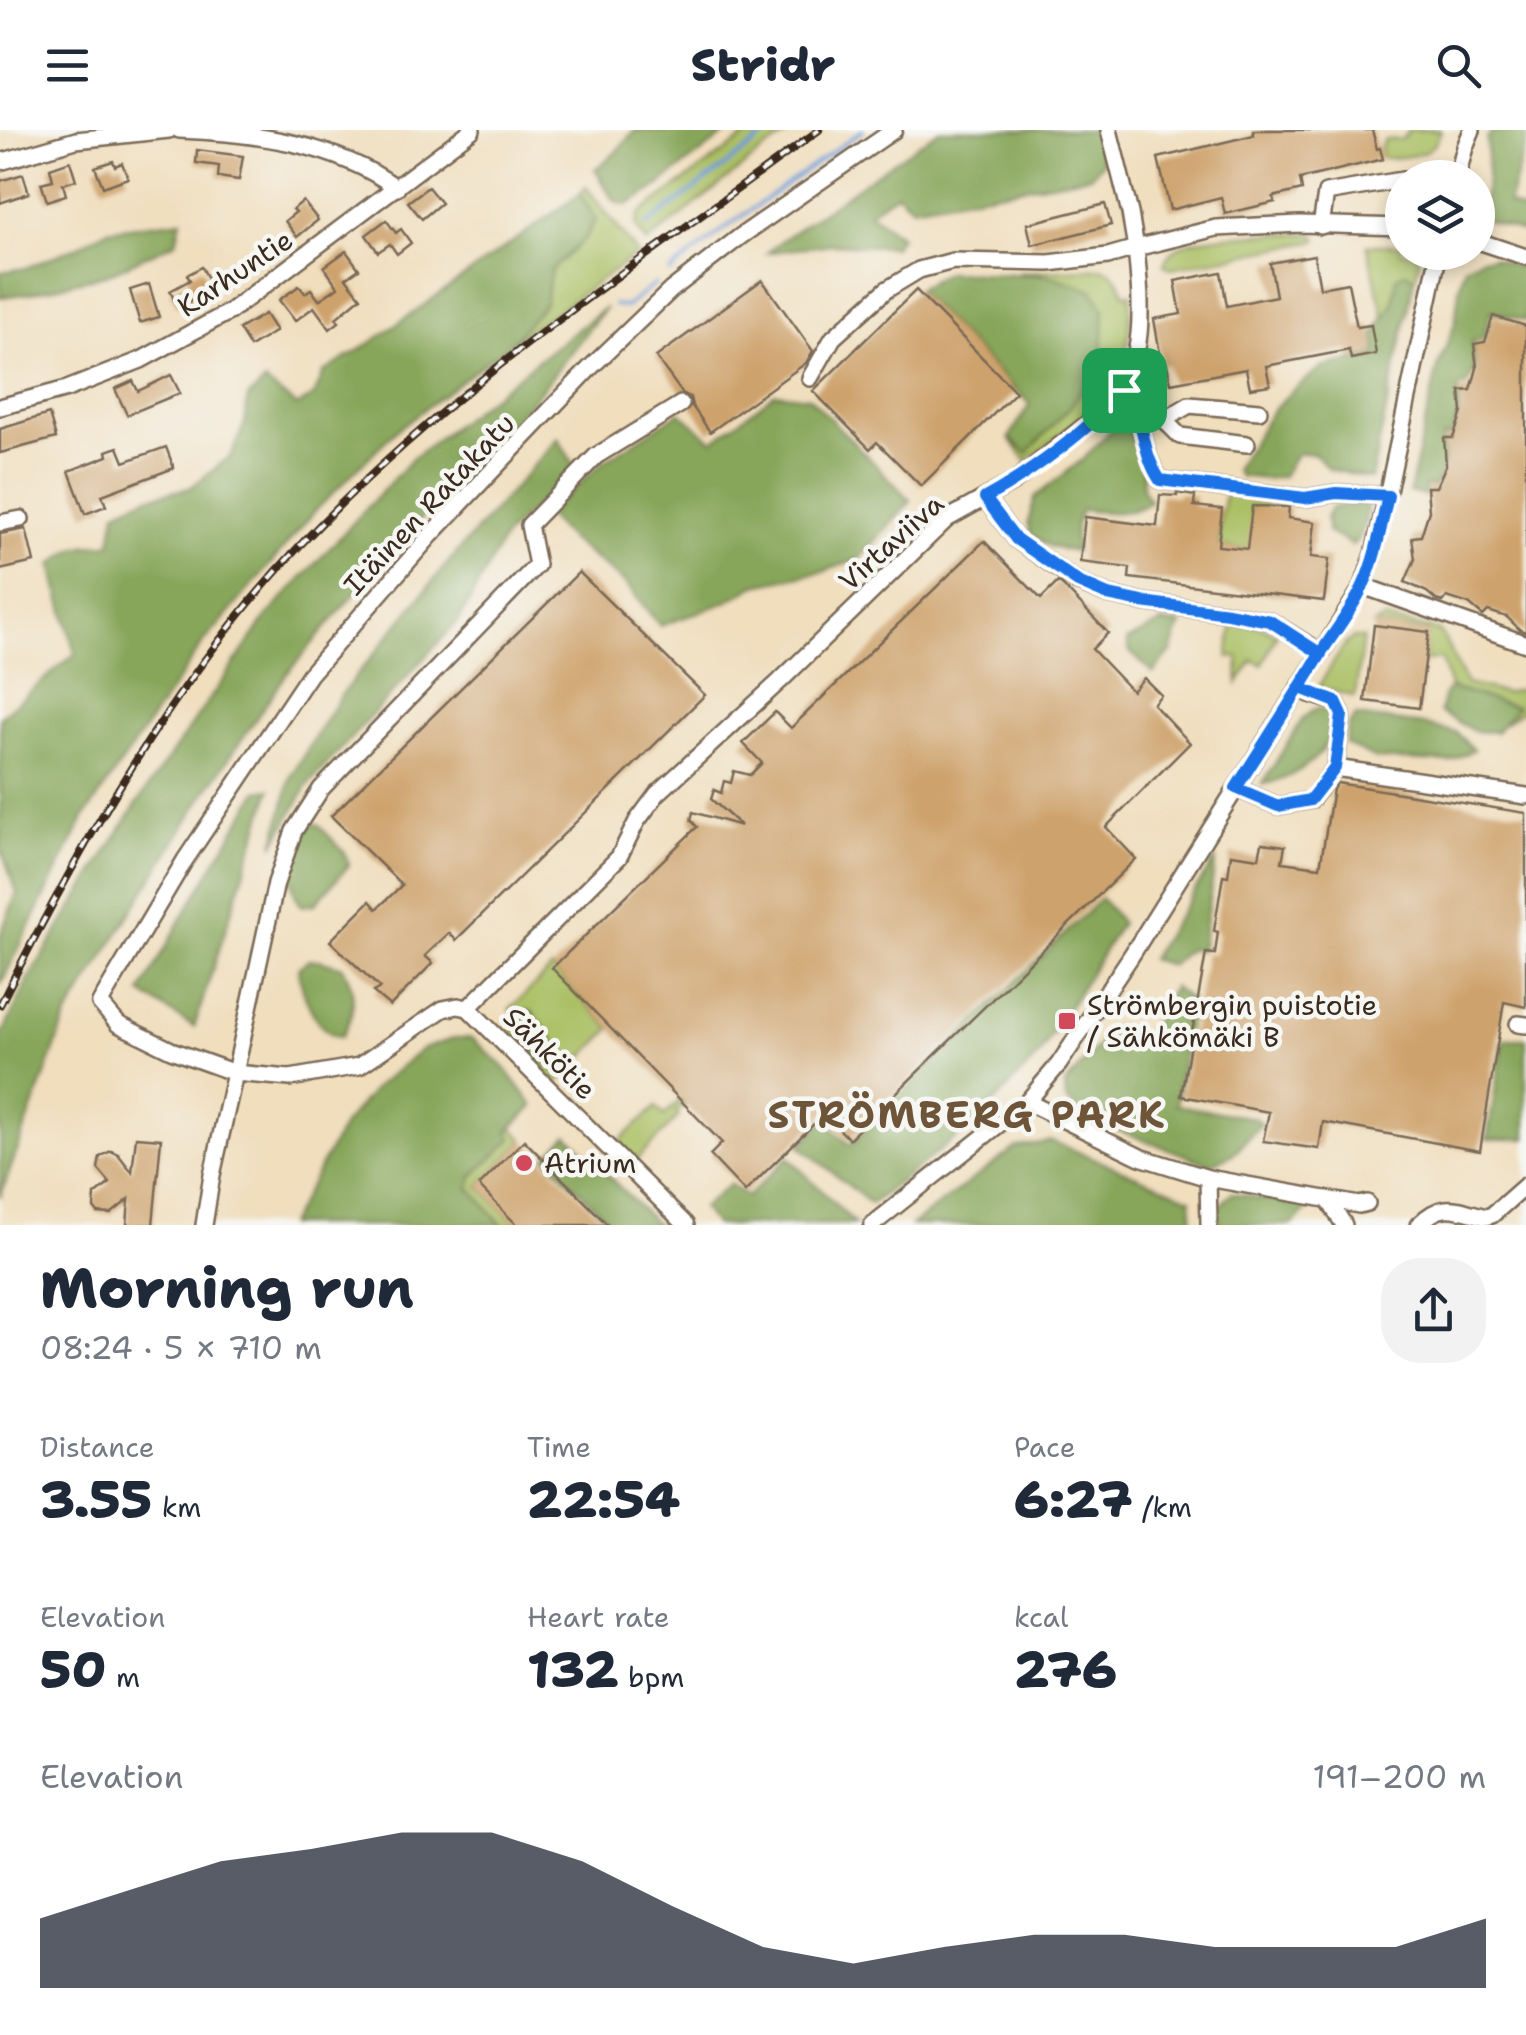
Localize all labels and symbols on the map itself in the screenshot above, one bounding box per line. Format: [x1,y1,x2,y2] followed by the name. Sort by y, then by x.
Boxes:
[170,221,300,325] street label: Karhuntie
[1082,348,1167,433] pin
[335,405,523,603] street label: Itäinen Ratakatu
[830,485,952,599] street label: Virtaviiva
[1087,986,1377,1056] place label: Strömbergin puistotie / Sähkömäki B
[495,998,605,1108] street label: Sähkötie
[1056,1010,1078,1032] marker: Strömbergin puistotie / Sähkömäki B
[767,1089,1167,1140] district label: STRÖMBERG PARK
[544,1144,636,1182] place label: Atrium
[513,1152,535,1174] marker: Atrium

